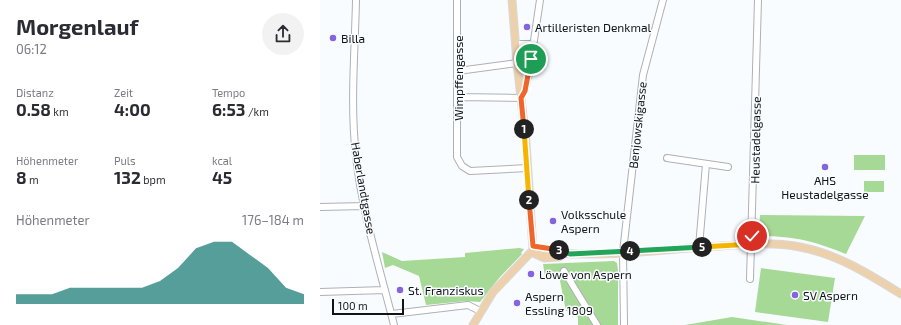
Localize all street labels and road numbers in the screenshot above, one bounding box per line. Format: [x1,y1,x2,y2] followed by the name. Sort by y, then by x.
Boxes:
[451,35,465,121] street label: Wimpffengasse
[625,81,650,169] street label: Benjowskigasse
[747,96,763,184] street label: Heustadelgasse
[349,141,379,235] street label: Haberlandtgasse

